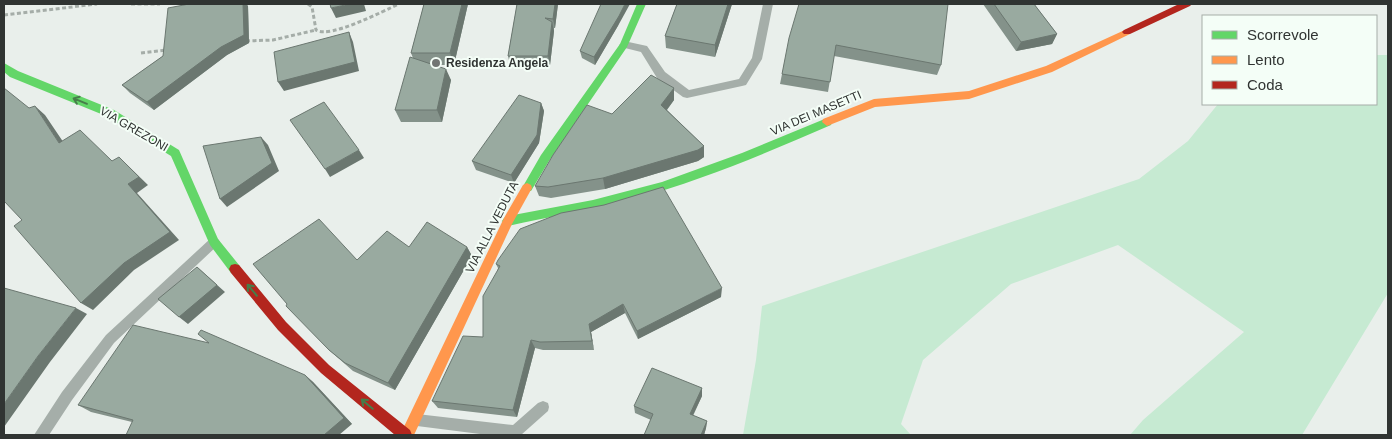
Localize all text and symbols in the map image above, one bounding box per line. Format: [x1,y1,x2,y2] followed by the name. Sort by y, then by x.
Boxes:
[1202,15,1377,105] legend
[1247,26,1319,43] text: Scorrevole
[1247,51,1285,68] text: Lento
[446,56,549,70] place label: Residenza Angela
[430,57,442,69] marker: Residenza Angela
[1247,76,1284,93] text: Coda
[768,88,864,138] street label: VIA DEI MASETTI
[73,96,88,105] one-way arrow
[97,104,171,154] street label: VIA GREZONI
[463,179,521,275] street label: VIA ALLA VEDUTA
[247,284,258,297] one-way arrow
[361,399,374,410] one-way arrow

